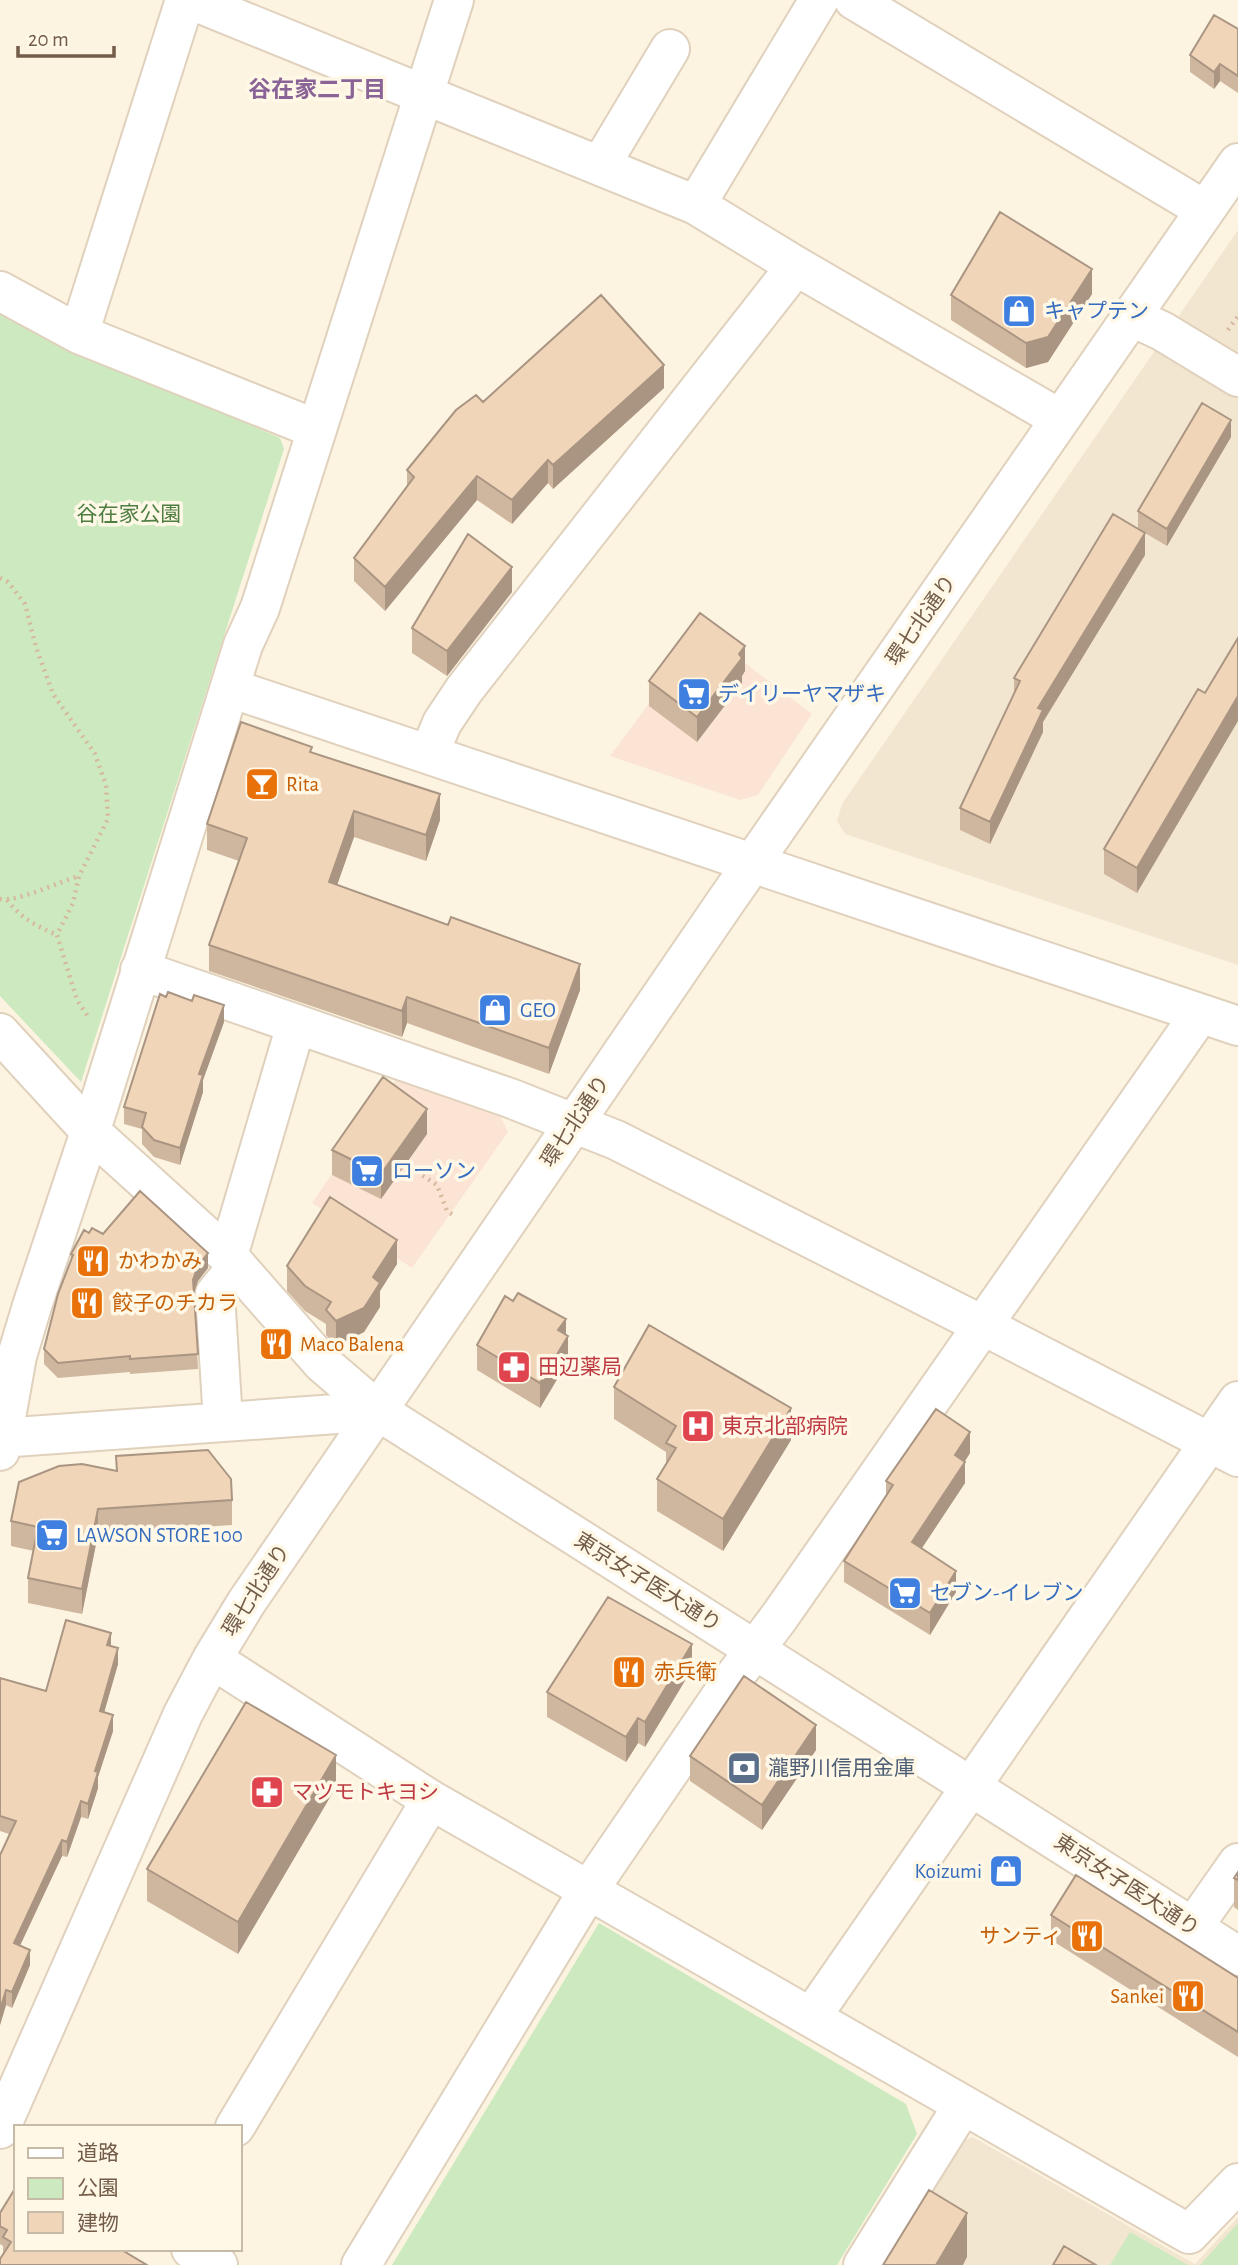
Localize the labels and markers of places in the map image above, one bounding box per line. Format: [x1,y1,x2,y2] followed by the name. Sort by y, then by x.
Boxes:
[1000,292,1038,330] shop icon: キャプテン
[1044,300,1149,322] place label: キャプテン
[675,675,713,713] supermarket icon: デイリーヤマザキ
[718,683,886,705] place label: デイリーヤマザキ
[243,765,281,803] bar icon: Rita
[286,774,319,795] place label: Rita
[476,991,514,1029] shop icon: GEO
[520,1000,556,1021] place label: GEO
[348,1152,386,1190] supermarket icon: ローソン
[392,1161,476,1182] place label: ローソン
[74,1242,112,1280] restaurant icon: かわかみ
[118,1251,202,1272] place label: かわかみ
[68,1284,106,1322] restaurant icon: 餃子のチカラ
[112,1292,238,1314] place label: 餃子のチカラ
[257,1325,295,1363] restaurant icon: Maco Balena
[300,1334,405,1355] place label: Maco Balena
[495,1348,533,1386] pharmacy icon: 田辺薬局
[538,1356,622,1378] place label: 田辺薬局
[679,1407,717,1445] hospital icon: 東京北部病院
[722,1415,848,1437] place label: 東京北部病院
[33,1516,71,1554] supermarket icon: LAWSON STORE 100
[76,1525,243,1546] place label: LAWSON STORE 100
[886,1574,924,1612] supermarket icon: セブン-イレブン
[930,1581,1083,1604] place label: セブン-イレブン
[610,1653,648,1691] restaurant icon: 赤兵衛
[654,1661,717,1683] place label: 赤兵衛
[725,1749,763,1787] bank icon: 瀧野川信用金庫
[768,1757,915,1779] place label: 瀧野川信用金庫
[248,1773,286,1811] pharmacy icon: マツモトキヨシ
[292,1782,439,1803] place label: マツモトキヨシ
[987,1852,1025,1890] shop icon: Koizumi
[915,1861,982,1882] place label: Koizumi
[1068,1917,1106,1955] restaurant icon: サンティ
[979,1926,1062,1947] place label: サンティ
[1169,1977,1207,2015] restaurant icon: Sankei
[1110,1986,1164,2007] place label: Sankei

